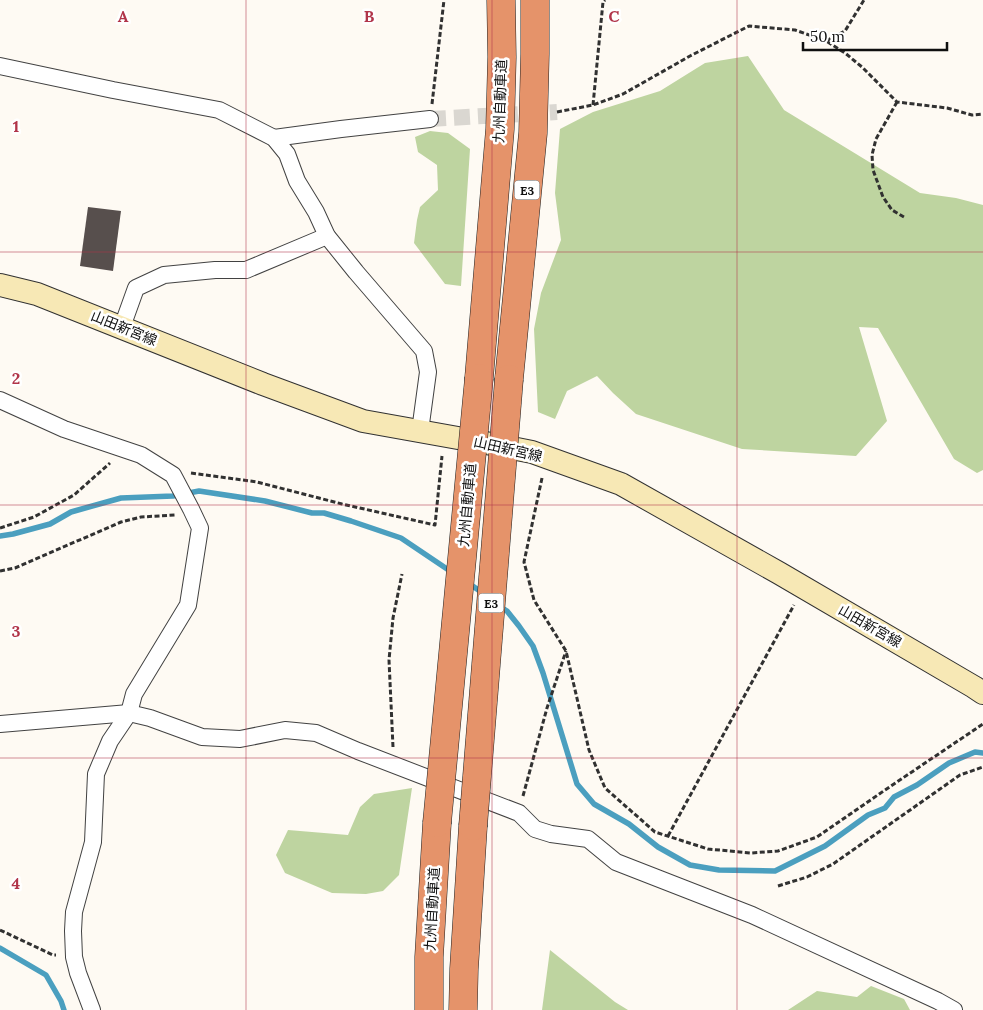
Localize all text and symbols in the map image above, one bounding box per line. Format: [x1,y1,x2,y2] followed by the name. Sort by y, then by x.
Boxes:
[118,6,129,26] text: A
[364,6,375,26] text: B
[608,6,620,26] text: C
[803,20,947,52] scale bar
[810,27,845,46] text: 50 m
[490,59,510,143] street label: 九州自動車道
[13,116,19,136] text: 1
[514,180,540,200] road number: E3
[88,307,160,349] street label: 山田新宮線
[12,368,20,388] text: 2
[472,432,544,466] street label: 山田新宮線
[454,462,480,548] street label: 九州自動車道
[478,594,504,612] road number: E3
[835,601,905,651] street label: 山田新宮線
[12,621,21,641] text: 3
[421,867,443,951] street label: 九州自動車道
[12,873,21,893] text: 4

